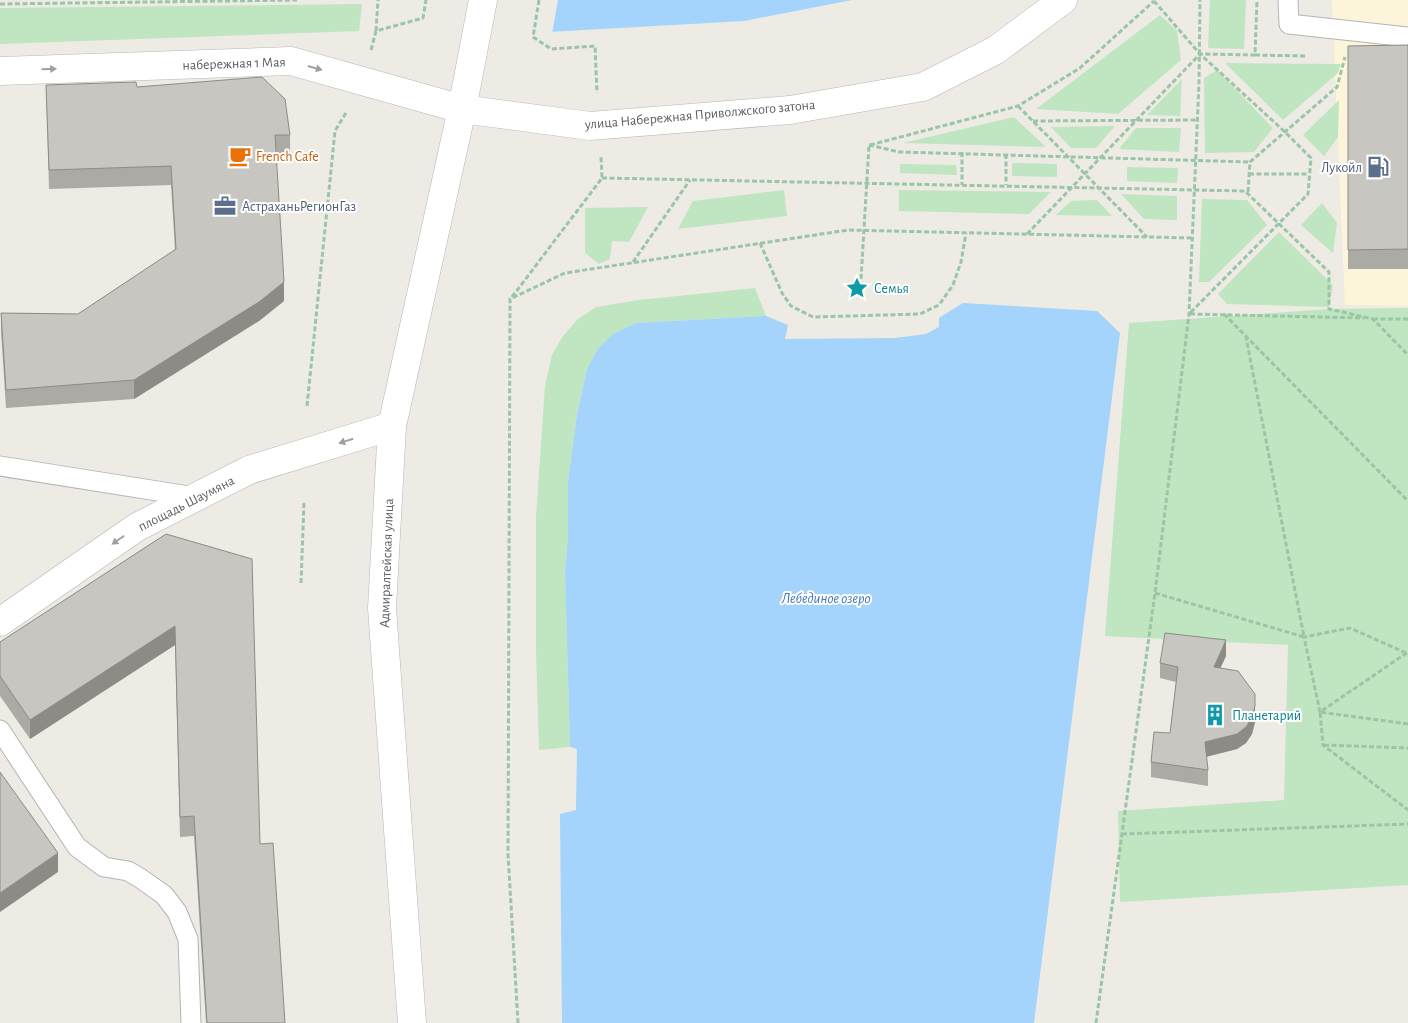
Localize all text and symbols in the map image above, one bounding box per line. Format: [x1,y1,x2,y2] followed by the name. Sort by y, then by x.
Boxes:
[182,55,286,73] street label: набережная 1 Мая
[308,64,323,72] one-way arrow
[41,65,57,73] one-way arrow
[583,98,817,132] street label: улица Набережная Приволжского затона
[227,143,253,169] cafe icon: French Cafe
[256,150,319,164] place label: French Cafe
[1365,154,1391,180] fuel station icon: Лукойл
[1321,161,1362,175] place label: Лукойл
[212,193,238,219] office icon: АстраханьРегионГаз
[242,200,356,214] place label: АстраханьРегионГаз
[844,275,870,301] place icon: Семья
[874,282,909,296] place label: Семья
[338,437,353,445] one-way arrow
[136,473,237,534] street label: площадь Шаумяна
[378,497,396,628] street label: Адмиралтейская улица
[111,535,125,545] one-way arrow
[780,591,871,606] water label: Лебединое озеро
[1202,702,1228,728] building icon: Планетарий
[1232,709,1301,723] place label: Планетарий

